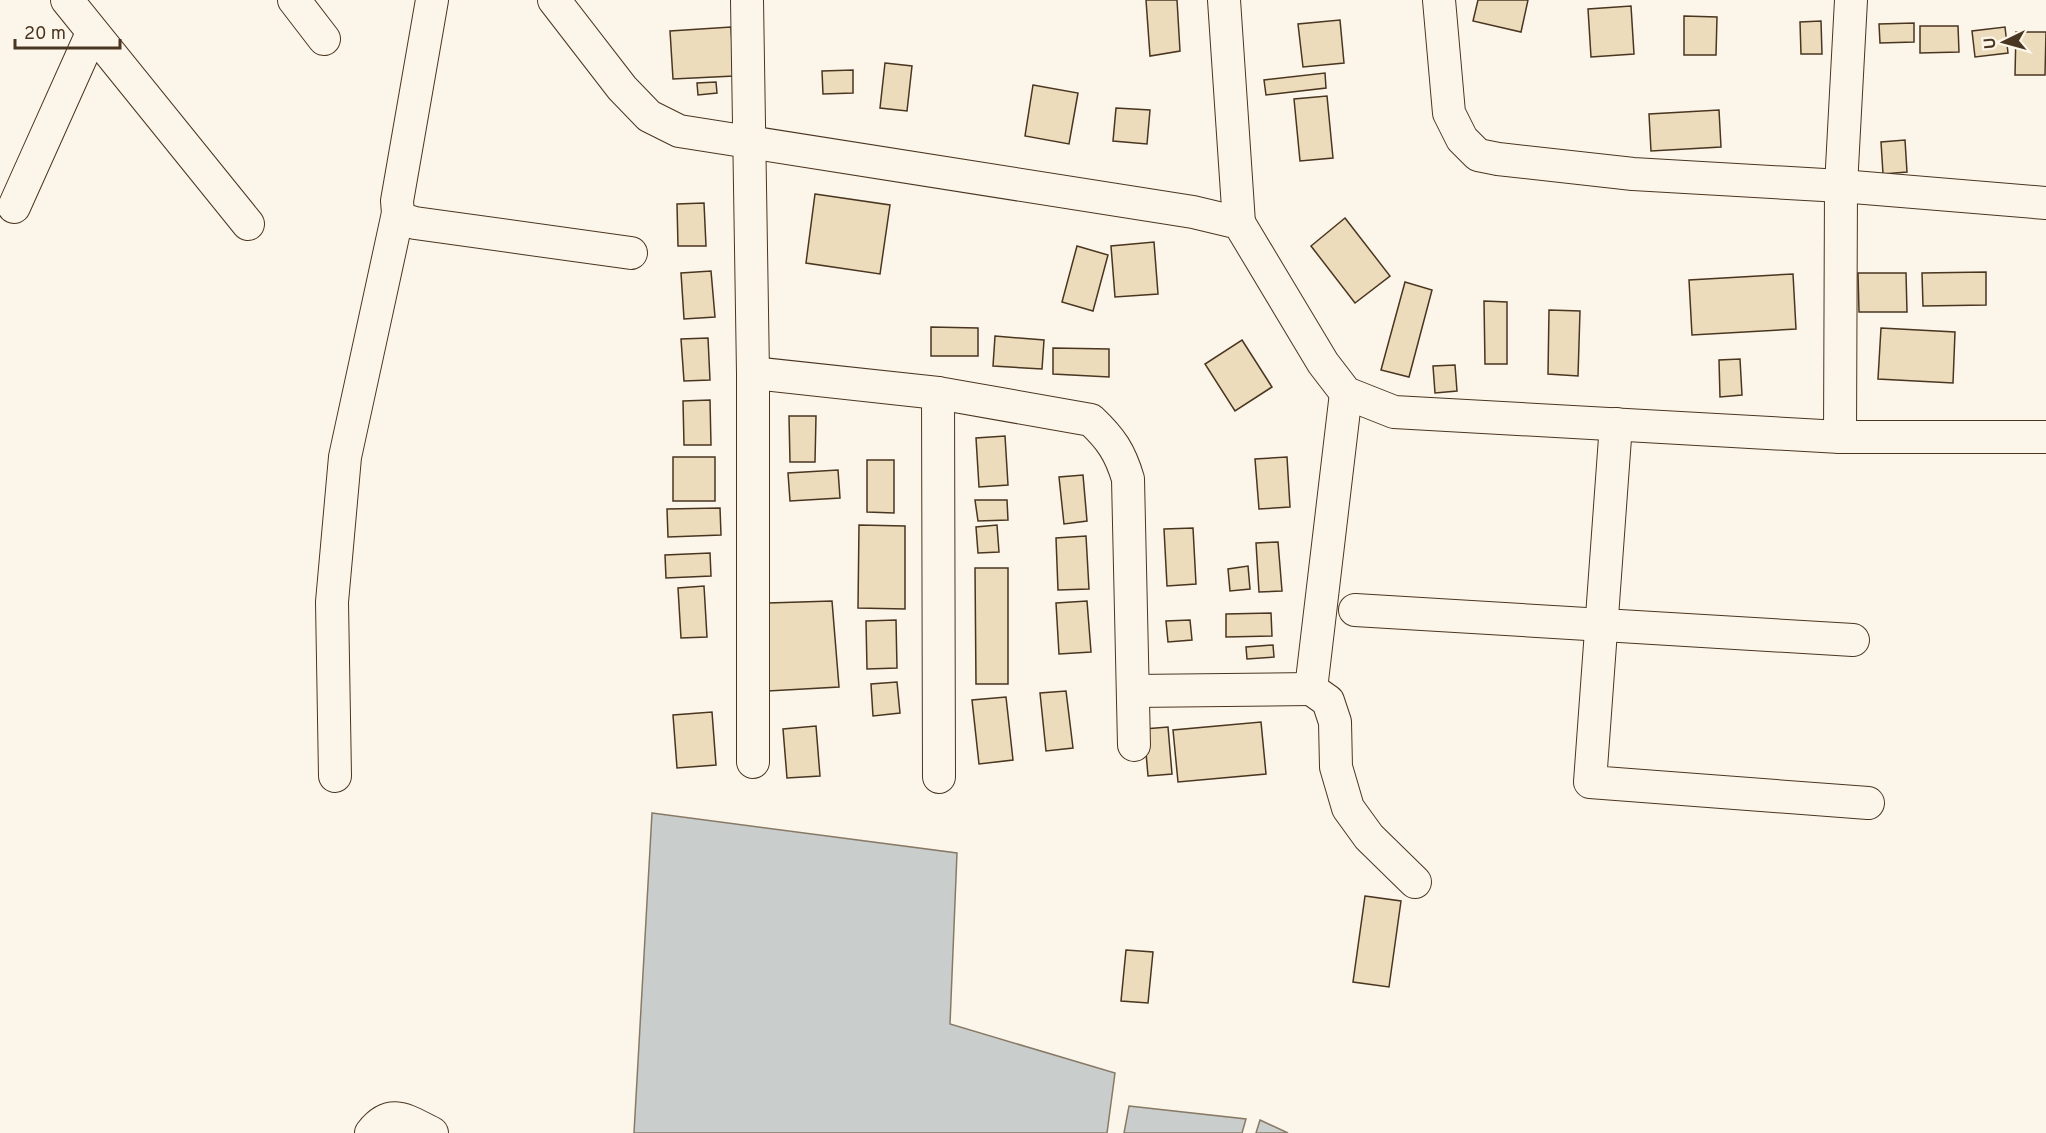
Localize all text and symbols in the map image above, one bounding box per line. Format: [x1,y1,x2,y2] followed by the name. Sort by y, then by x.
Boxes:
[15,12,120,50] scale bar
[1974,12,2034,72] north arrow
[24,23,66,46] text: 20 m
[1981,37,2002,50] text: U

